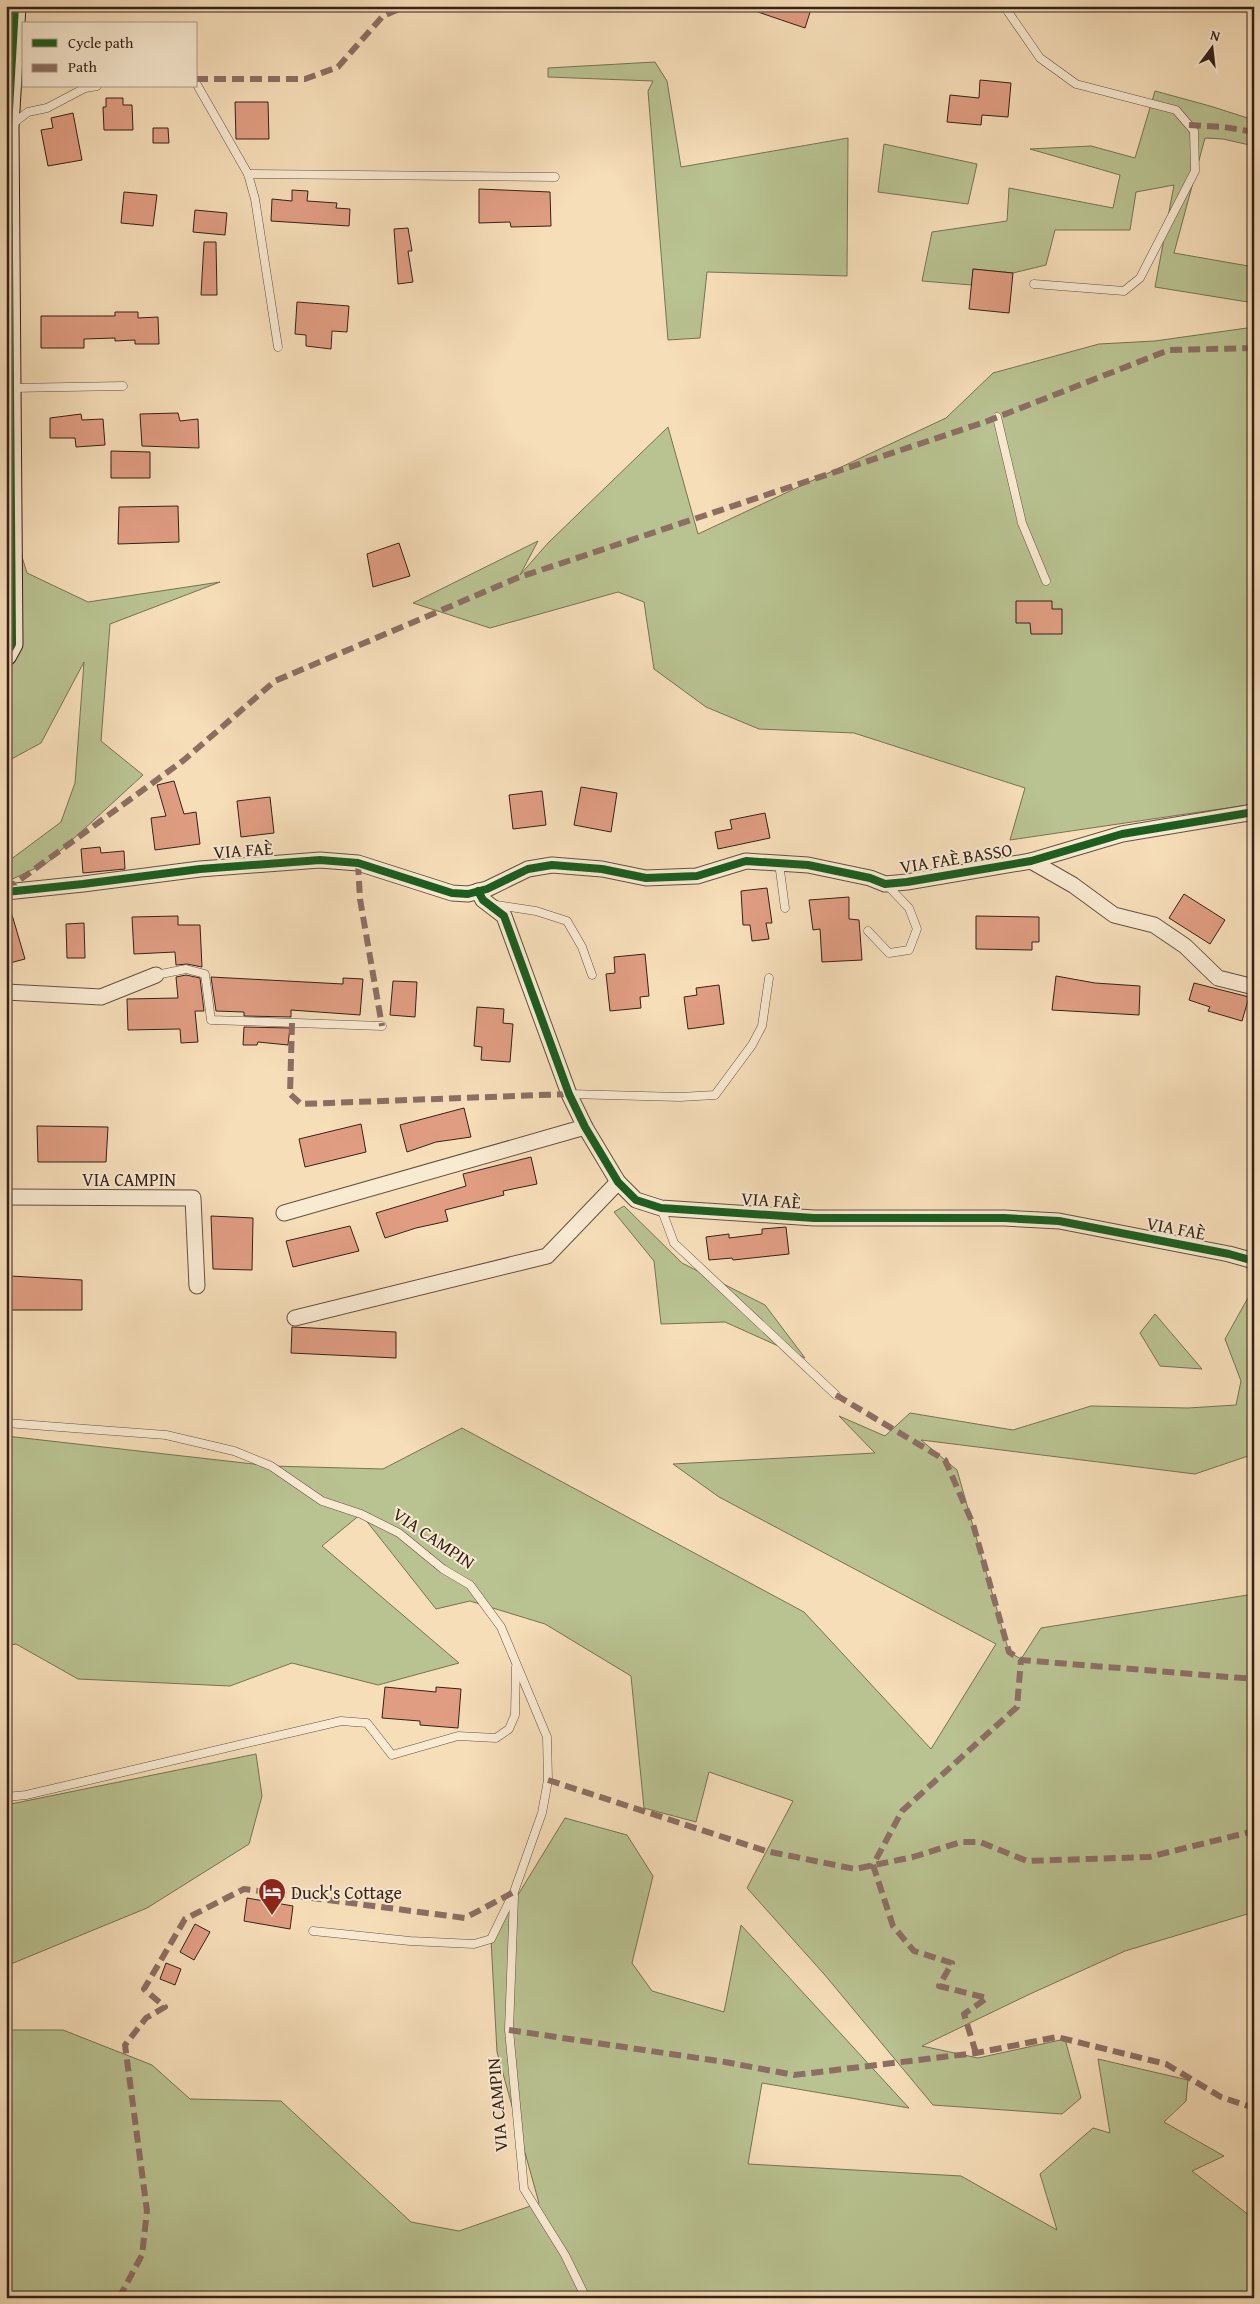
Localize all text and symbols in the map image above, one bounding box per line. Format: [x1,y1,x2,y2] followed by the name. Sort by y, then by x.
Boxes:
[22,22,198,88] legend
[1188,22,1238,72] north arrow
[1208,25,1223,46] text: N
[68,32,134,53] text: Cycle path
[68,56,97,77] text: Path
[212,834,274,866] street label: VIA FAÈ
[898,836,1014,880] street label: VIA FAÈ BASSO
[82,1166,176,1193] street label: VIA CAMPIN
[740,1184,802,1216] street label: VIA FAÈ
[1144,1209,1208,1247] street label: VIA FAÈ
[387,1500,481,1576] street label: VIA CAMPIN
[257,1877,287,1916] hotel icon: Duck's Cottage
[291,1879,402,1906] place label: Duck's Cottage
[479,2057,515,2153] street label: VIA CAMPIN

